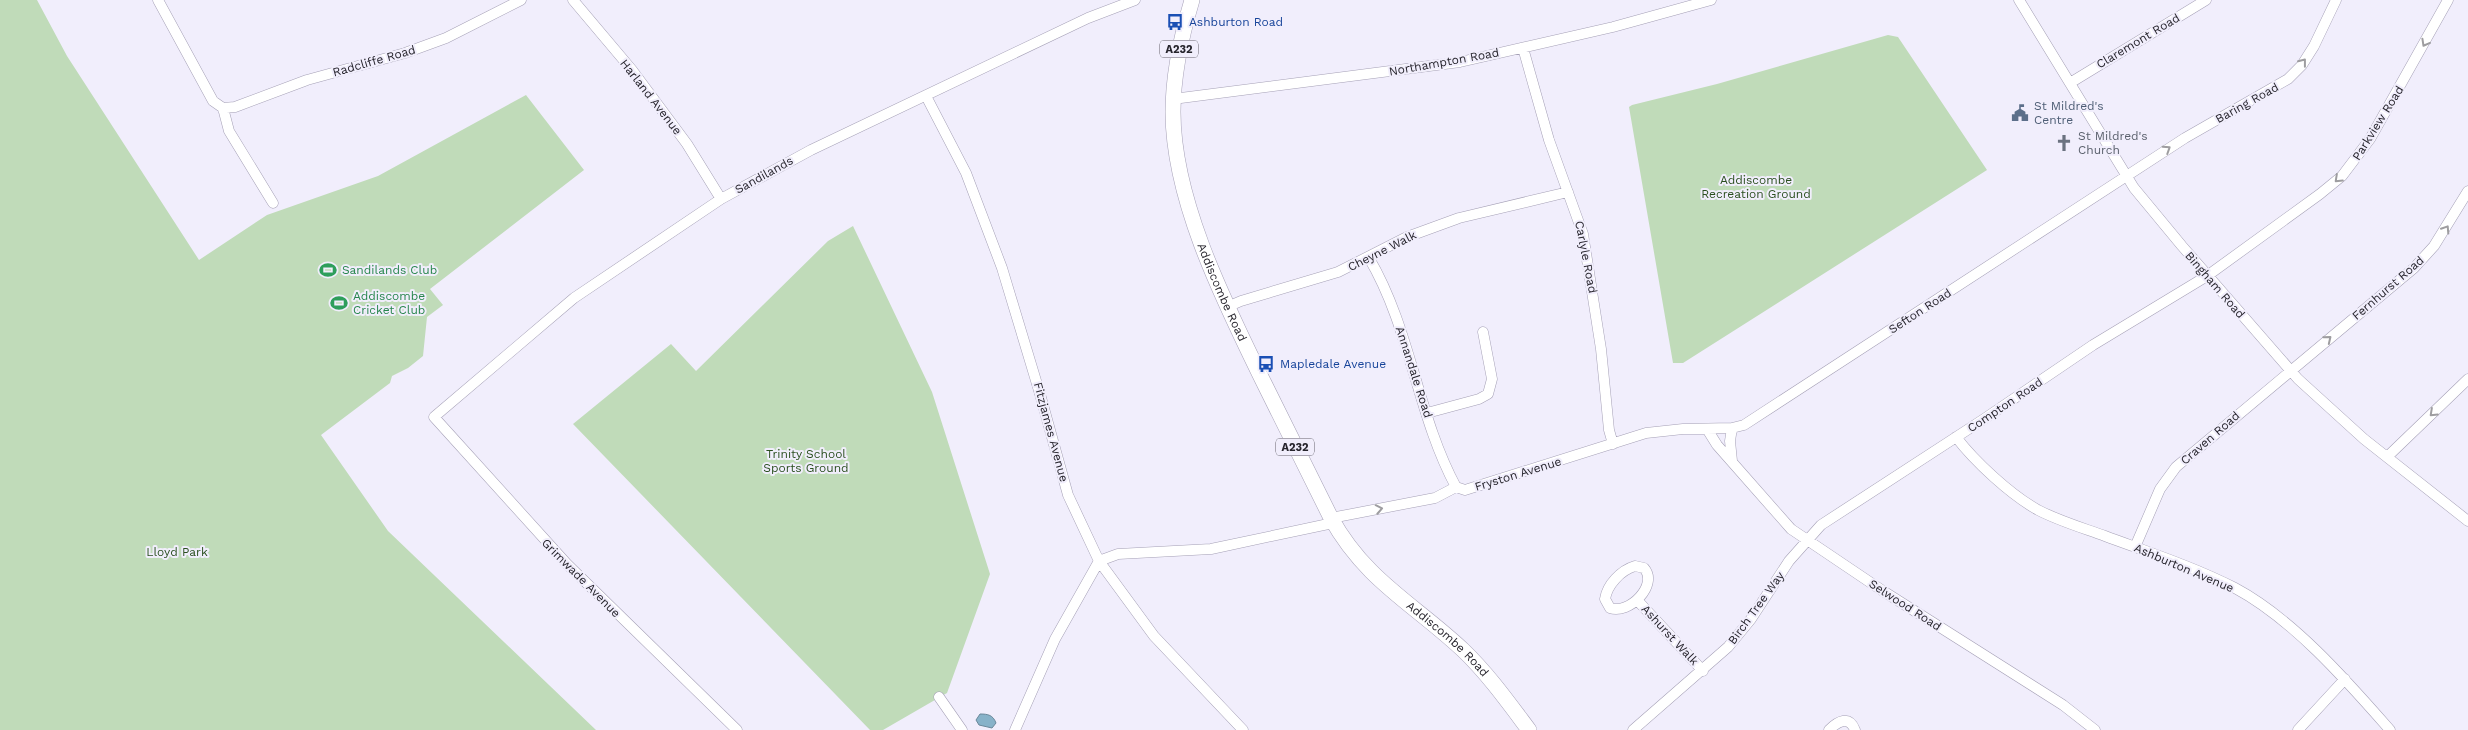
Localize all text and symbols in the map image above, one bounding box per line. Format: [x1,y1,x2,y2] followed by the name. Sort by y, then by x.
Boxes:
[2094,11,2182,71] street label: Claremont Road
[1165,12,1185,32] bus stop icon: Ashburton Road
[1189,15,1283,29] place label: Ashburton Road
[2421,37,2431,46] one-way arrow
[1160,41,1198,58] road number: A232
[331,42,417,80] street label: Radcliffe Road
[1388,45,1500,79] street label: Northampton Road
[617,56,685,138] street label: Harland Avenue
[2297,58,2306,68] one-way arrow
[2213,80,2281,126] street label: Baring Road
[2349,83,2407,163] street label: Parkview Road
[2034,99,2104,127] place label: St Mildred's Centre
[2010,103,2030,123] public building icon: St Mildred's Centre
[2078,129,2148,157] place label: St Mildred's Church
[2054,133,2074,153] church icon: St Mildred's Church
[2162,146,2171,156] one-way arrow
[733,153,795,197] street label: Sandilands
[1701,173,1811,201] park label: Addiscombe Recreation Ground
[2334,173,2343,182] one-way arrow
[1572,220,1600,294] street label: Carlyle Road
[2440,226,2449,235] one-way arrow
[1345,228,1419,274] street label: Cheyne Walk
[1195,241,1250,344] street label: Addiscombe Road
[2182,249,2248,321] street label: Bingham Road
[2349,253,2427,323] street label: Fernhurst Road
[318,260,338,280] sports icon: Sandilands Club
[342,263,437,277] place label: Sandilands Club
[1886,286,1954,336] street label: Sefton Road
[353,289,425,317] place label: Addiscombe Cricket Club
[329,293,349,313] sports icon: Addiscombe Cricket Club
[1393,325,1435,419] street label: Annandale Road
[2322,336,2331,345] one-way arrow
[1256,354,1276,374] bus stop icon: Mapledale Avenue
[1280,357,1386,371] place label: Mapledale Avenue
[1965,375,2045,435] street label: Compton Road
[1031,381,1071,483] street label: Fitzjames Avenue
[2429,407,2438,416] one-way arrow
[2178,409,2242,467] street label: Craven Road
[1276,438,1314,456] road number: A232
[763,447,849,475] park label: Trinity School Sports Ground
[1473,454,1563,494] street label: Fryston Avenue
[1374,504,1383,515] one-way arrow
[539,536,623,620] street label: Grimwade Avenue
[2132,541,2236,595] street label: Ashburton Avenue
[146,545,208,559] park label: Lloyd Park
[1725,568,1787,647] street label: Birch Tree Way
[1866,576,1944,634] street label: Selwood Road
[1404,598,1492,679] street label: Addiscombe Road
[1639,602,1702,668] street label: Ashurst Walk

